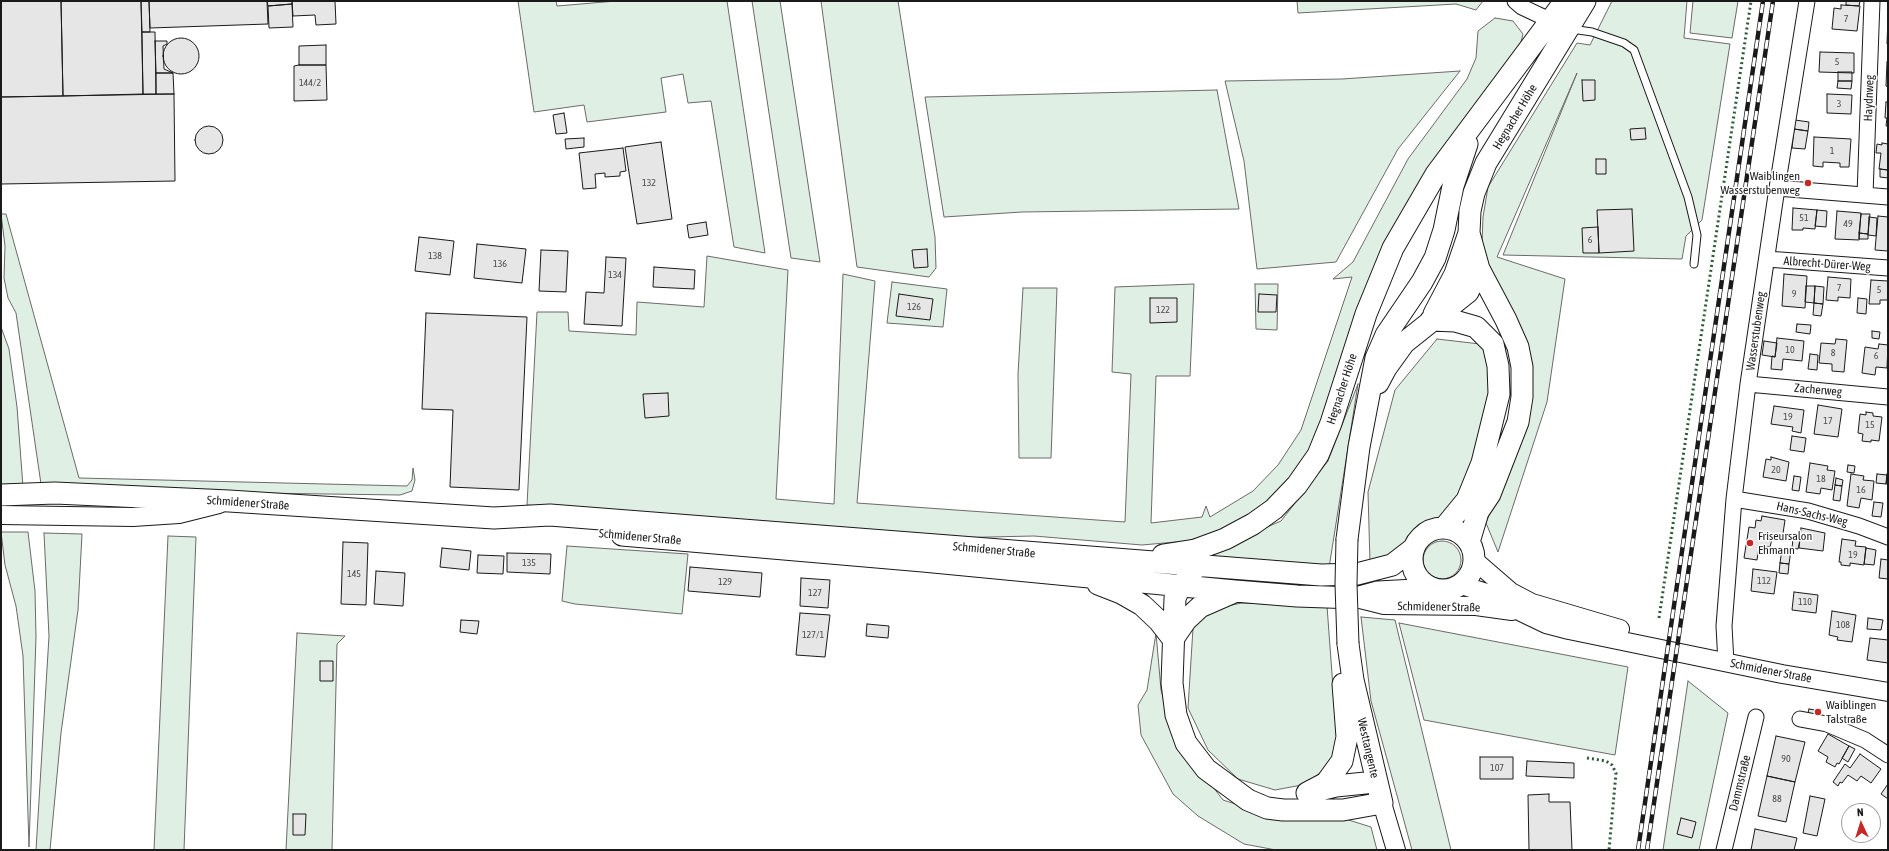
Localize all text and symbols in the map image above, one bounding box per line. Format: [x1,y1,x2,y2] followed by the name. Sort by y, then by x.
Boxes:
[1844,13,1848,25] house number: 7
[1835,56,1839,68] house number: 5
[1861,74,1877,122] street label: Haydnweg
[299,77,321,89] house number: 144/2
[1490,82,1540,152] street label: Hegnacher Höhe
[1837,98,1841,110] house number: 3
[1830,145,1834,157] house number: 1
[1721,169,1800,197] place label: Waiblingen Wasserstubenweg
[642,177,656,189] house number: 132
[1803,178,1813,188] marker: Waiblingen Wasserstubenweg
[1799,212,1809,224] house number: 51
[1843,218,1853,230] house number: 49
[1588,234,1592,246] house number: 6
[428,250,442,262] house number: 138
[1783,254,1871,274] street label: Albrecht-Dürer-Weg
[493,258,507,270] house number: 136
[608,269,622,281] house number: 134
[1837,282,1841,294] house number: 7
[1877,284,1881,296] house number: 5
[1792,288,1796,300] house number: 9
[1743,291,1769,371] street label: Wasserstubenweg
[907,301,921,313] house number: 126
[1156,304,1170,316] house number: 122
[1785,344,1795,356] house number: 10
[1831,347,1835,359] house number: 8
[1874,350,1878,362] house number: 6
[1324,352,1360,426] street label: Hegnacher Höhe
[1794,381,1842,399] street label: Zacherweg
[1783,411,1793,423] house number: 19
[1823,415,1833,427] house number: 17
[1865,419,1875,431] house number: 15
[1771,464,1781,476] house number: 20
[1816,473,1826,485] house number: 18
[1856,484,1866,496] house number: 16
[206,493,290,513] street label: Schmidener Straße
[1775,499,1849,529] street label: Hans-Sachs-Weg
[598,526,682,548] street label: Schmidener Straße
[1758,529,1812,557] place label: Friseursalon Ehmann
[1745,538,1755,548] marker: Friseursalon Ehmann
[952,539,1036,561] street label: Schmidener Straße
[1848,549,1858,561] house number: 19
[522,557,536,569] house number: 135
[347,568,361,580] house number: 145
[1757,575,1771,587] house number: 112
[718,576,732,588] house number: 129
[808,587,822,599] house number: 127
[1798,596,1812,608] house number: 110
[1398,599,1480,615] street label: Schmidener Straße
[1836,619,1850,631] house number: 108
[802,629,824,641] house number: 127/1
[1729,656,1813,686] street label: Schmidener Straße
[1826,698,1876,726] place label: Waiblingen Talstraße
[1813,707,1823,717] marker: Waiblingen Talstraße
[1354,717,1382,779] street label: Westtangente
[1726,753,1754,813] street label: Dammstraße
[1781,753,1791,765] house number: 90
[1490,762,1504,774] house number: 107
[1772,793,1782,805] house number: 88
[1841,803,1881,843] north arrow
[1857,806,1864,818] text: N

